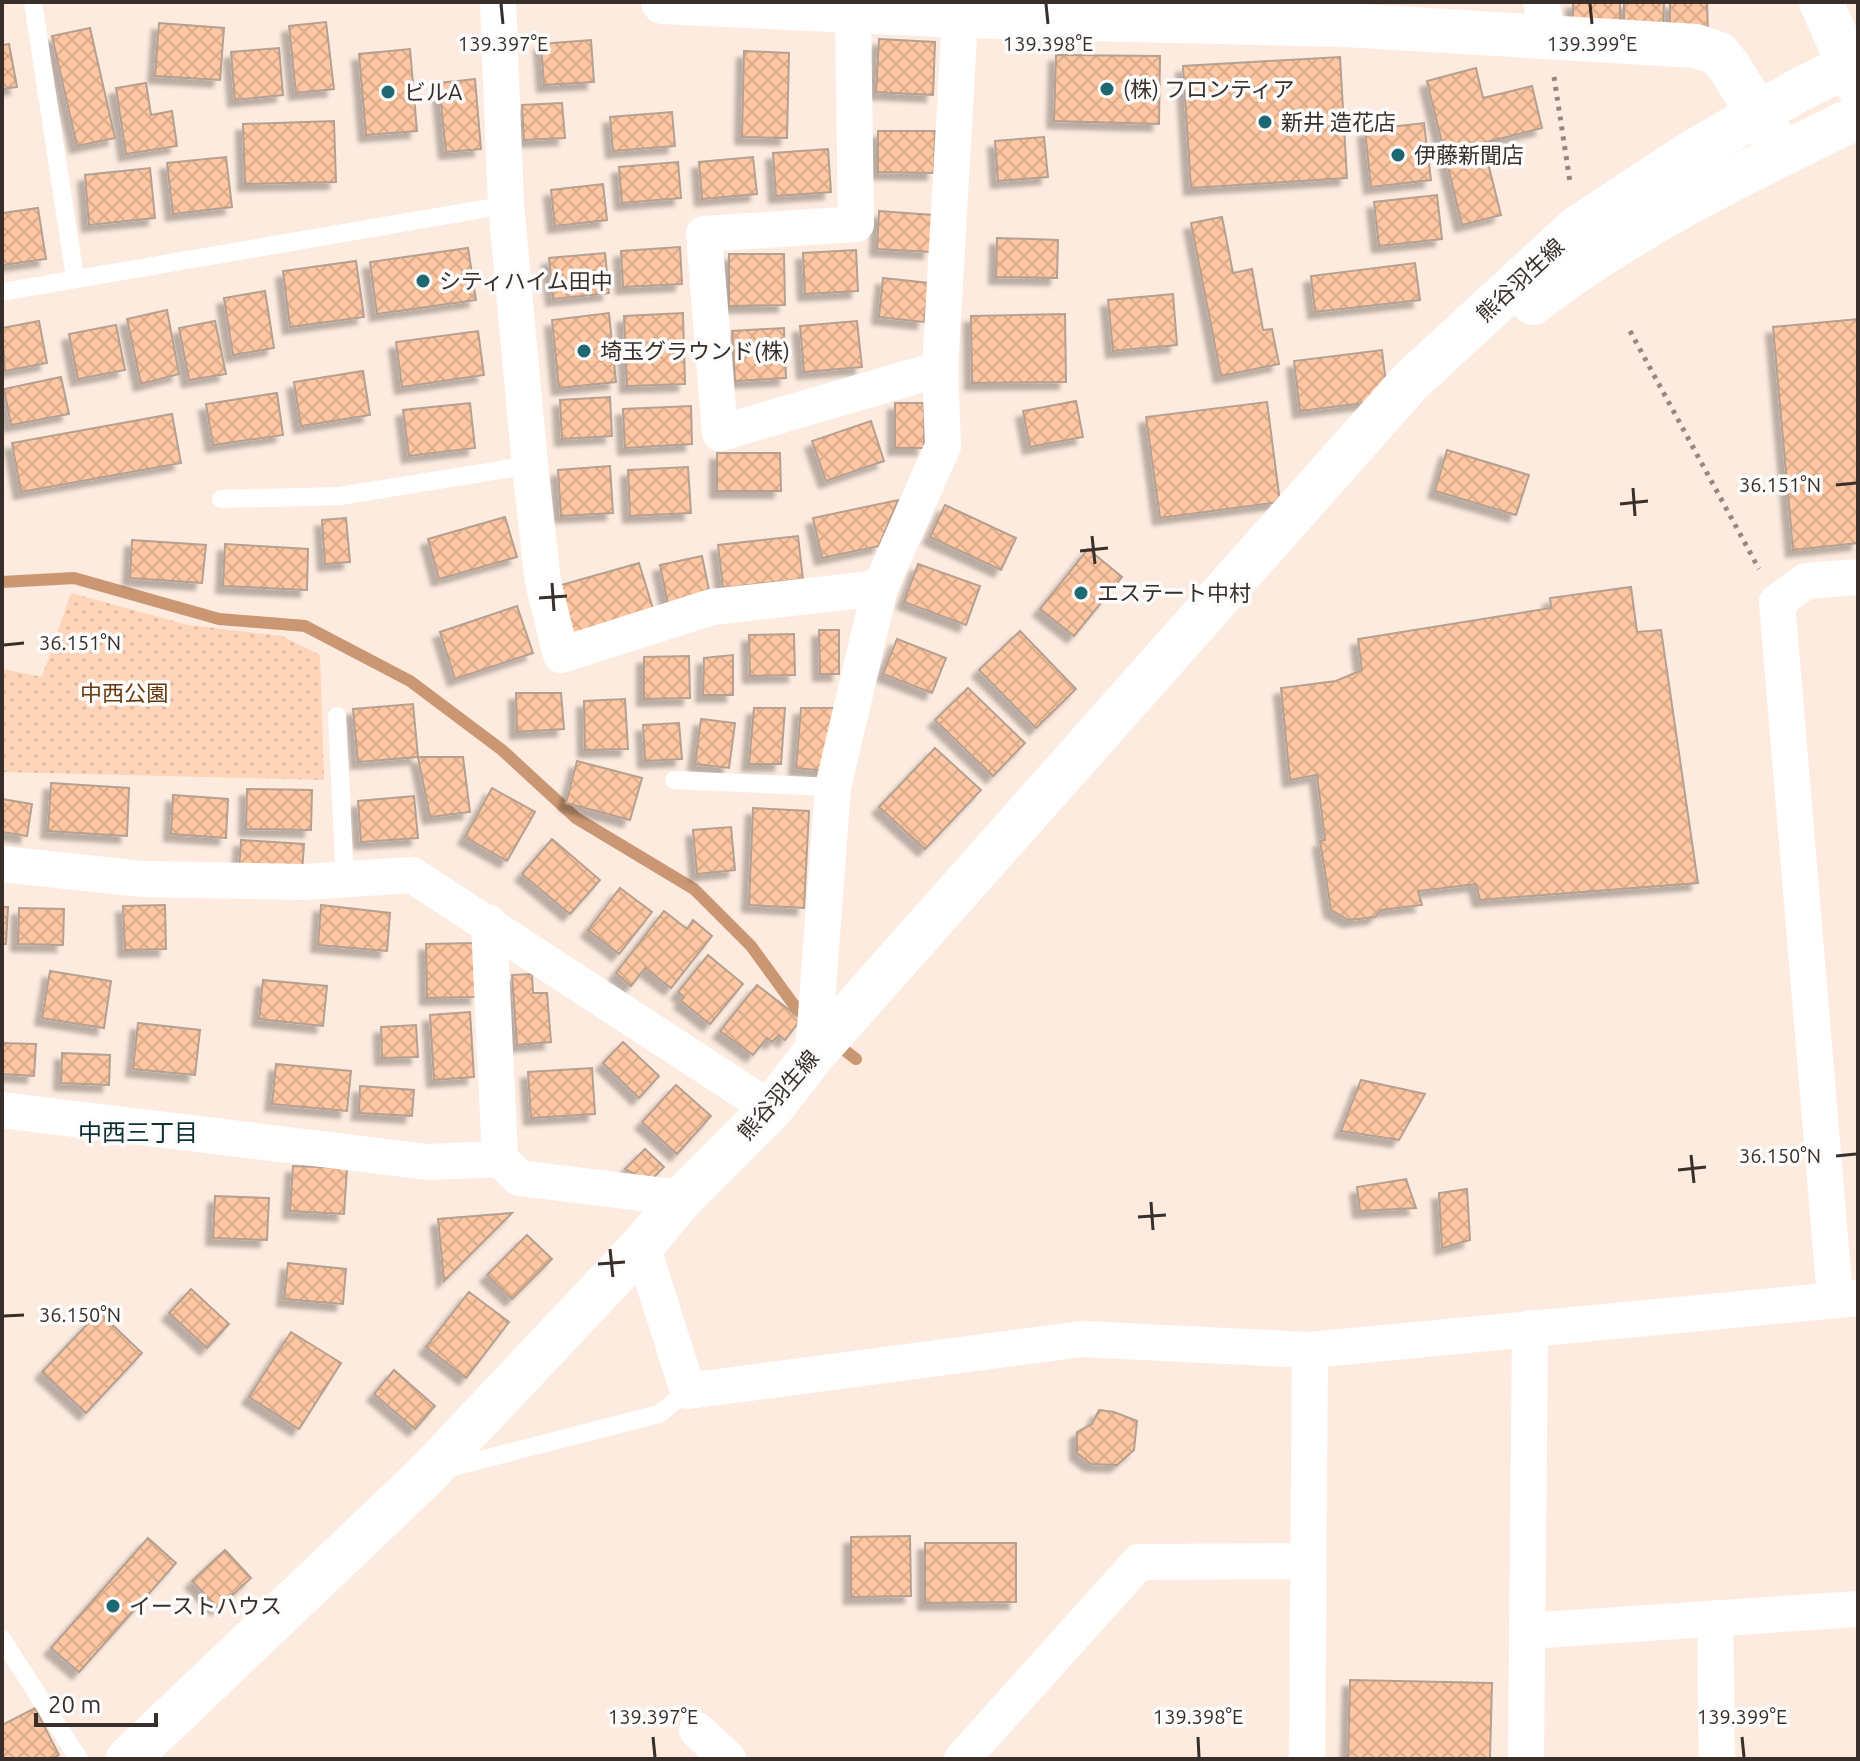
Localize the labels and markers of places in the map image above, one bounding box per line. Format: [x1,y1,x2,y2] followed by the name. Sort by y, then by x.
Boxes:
[1123,76,1295,102] place label: (株) フロンティア
[404,79,463,104] place label: ビルA
[1098,80,1116,98] marker: (株) フロンティア
[379,83,397,101] marker: ビルA
[1281,109,1396,134] place label: 新井 造花店
[1256,113,1274,131] marker: 新井 造花店
[1414,142,1524,167] place label: 伊藤新聞店
[1389,146,1407,164] marker: 伊藤新聞店
[439,268,613,293] place label: シティハイム田中
[414,272,432,290] marker: シティハイム田中
[600,338,790,364] place label: 埼玉グラウンド(株)
[575,342,593,360] marker: 埼玉グラウンド(株)
[1097,580,1251,605] place label: エステート中村
[1072,584,1090,602] marker: エステート中村
[129,1593,282,1618] place label: イーストハウス
[104,1597,122,1615] marker: イーストハウス

